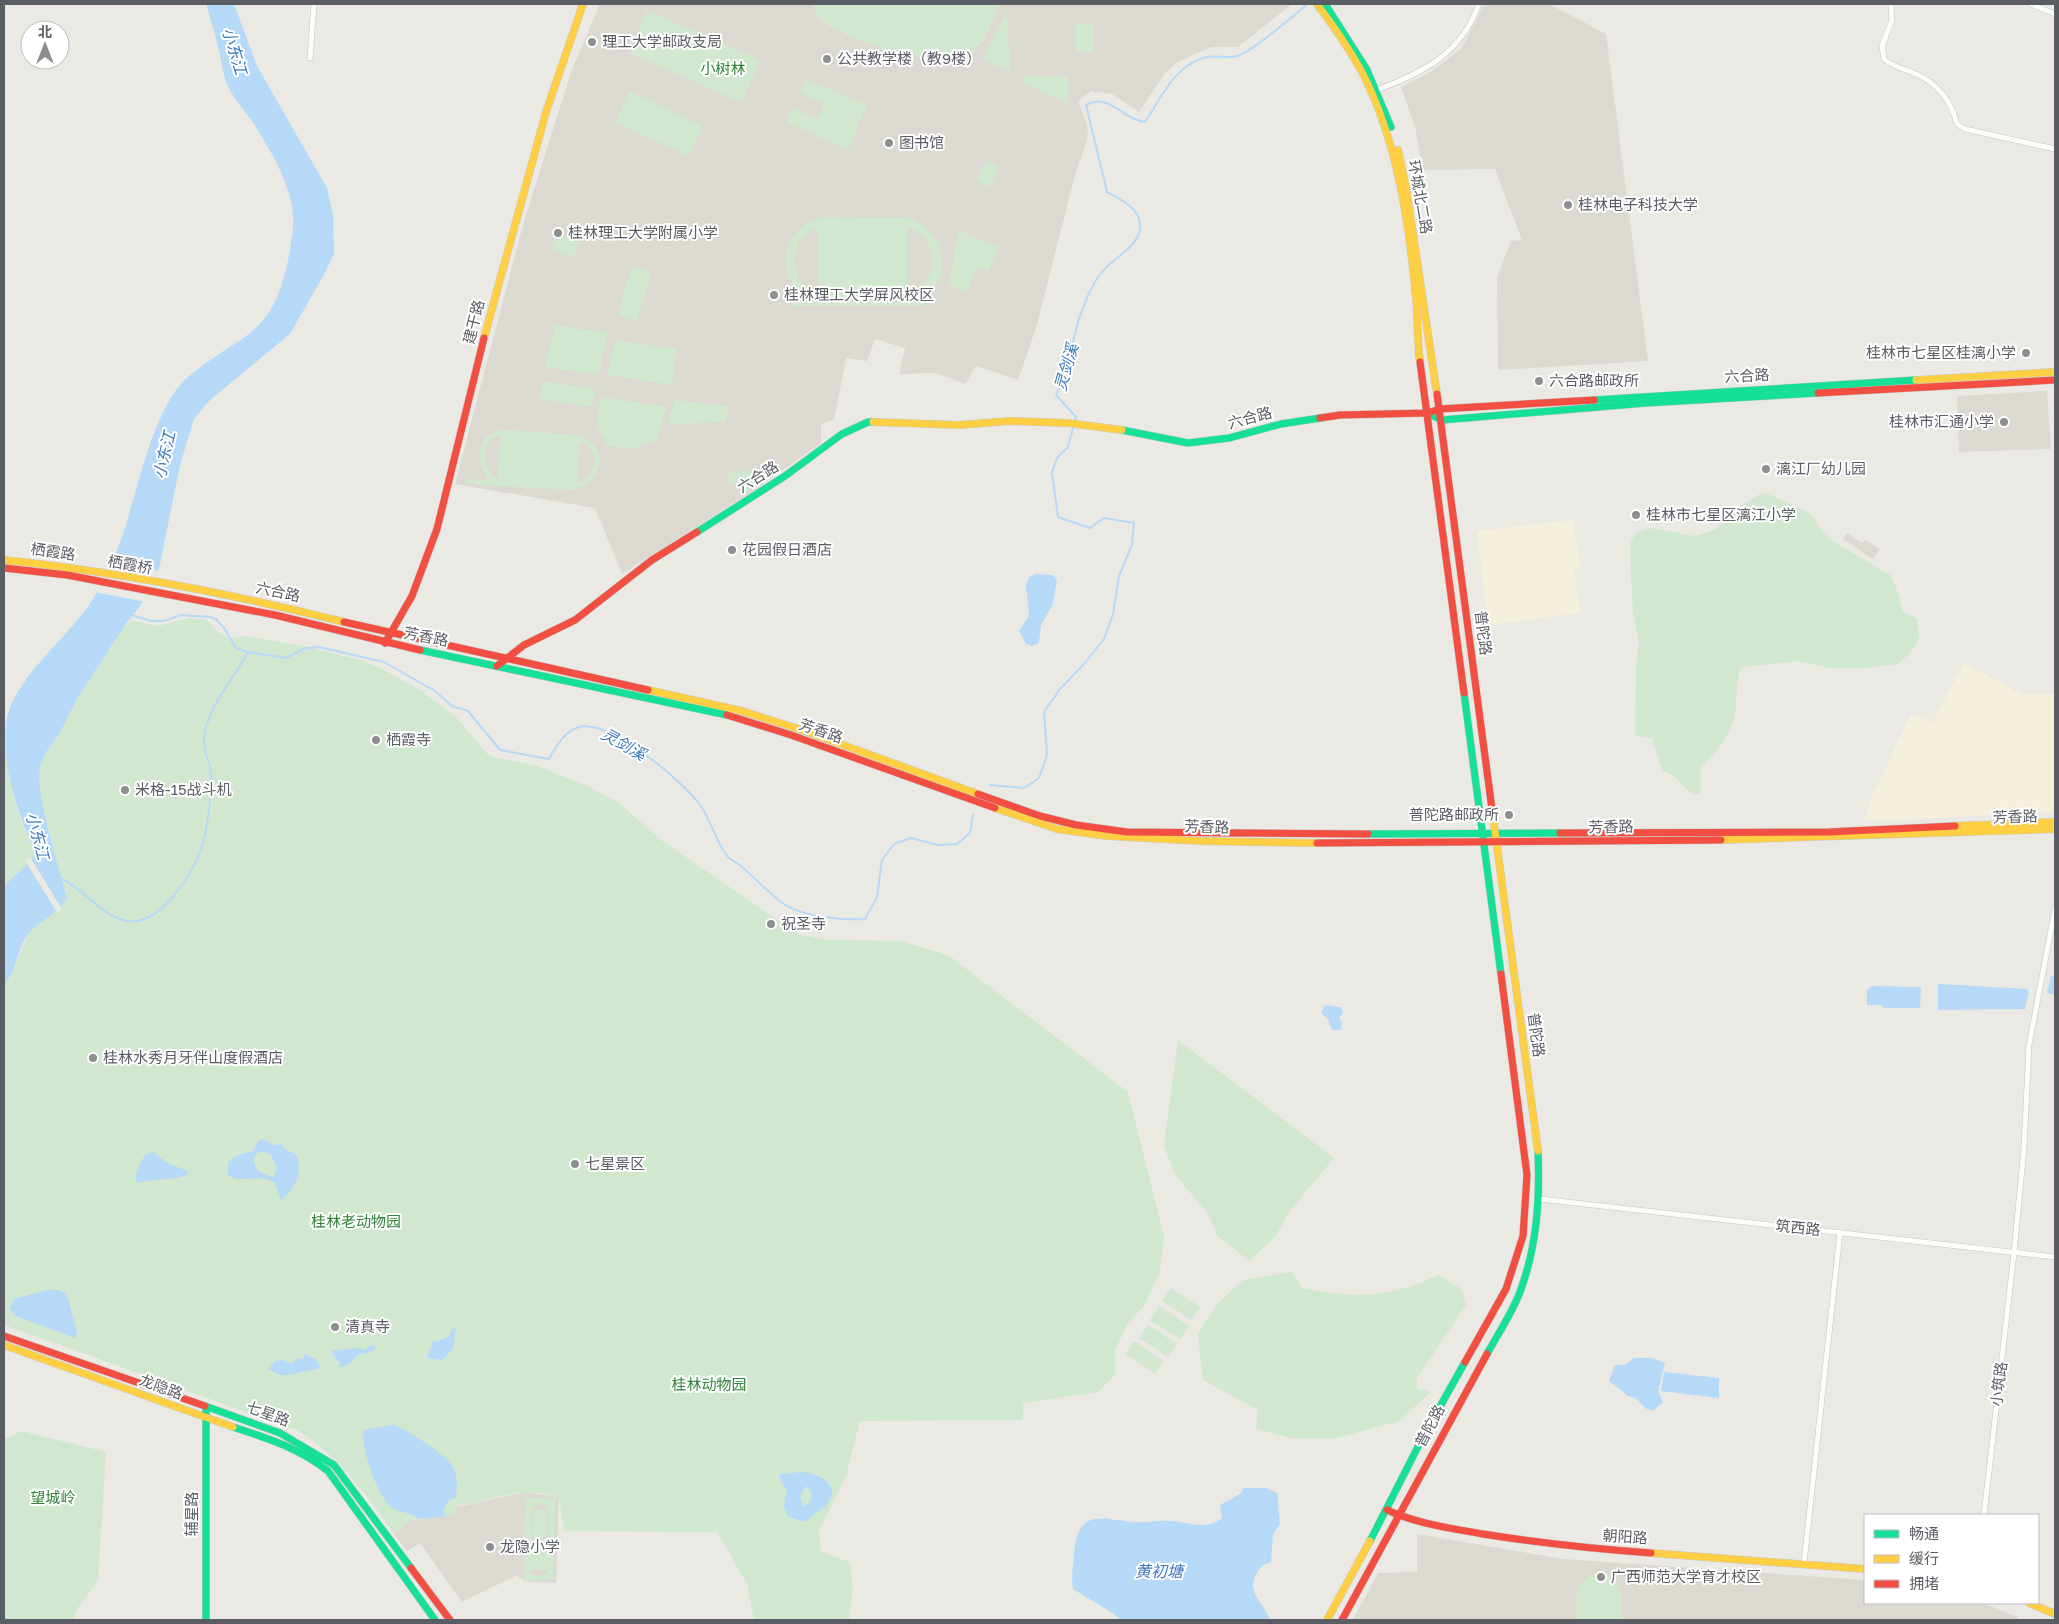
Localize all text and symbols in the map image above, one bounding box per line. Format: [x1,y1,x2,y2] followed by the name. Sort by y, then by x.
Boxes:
[20,20,70,70] north arrow
[38,23,52,40] text: 北
[218,25,252,79] water label: 小东江
[602,32,722,50] place label: 理工大学邮政支局
[586,36,598,48] marker: 理工大学邮政支局
[837,49,981,67] place label: 公共教学楼（教9楼）
[821,53,833,65] marker: 公共教学楼（教9楼）
[700,59,746,77] park label: 小树林
[899,133,944,151] place label: 图书馆
[883,137,895,149] marker: 图书馆
[1406,158,1436,235] street label: 环城北二路
[1578,195,1698,213] place label: 桂林电子科技大学
[1562,199,1574,211] marker: 桂林电子科技大学
[568,223,718,241] place label: 桂林理工大学附属小学
[552,227,564,239] marker: 桂林理工大学附属小学
[784,285,934,303] place label: 桂林理工大学屏风校区
[768,289,780,301] marker: 桂林理工大学屏风校区
[459,298,487,346] street label: 建干路
[1050,339,1083,393] water label: 灵剑溪
[1866,343,2016,361] place label: 桂林市七星区桂漓小学
[2020,347,2032,359] marker: 桂林市七星区桂漓小学
[1724,365,1770,385] street label: 六合路
[1549,371,1639,389] place label: 六合路邮政所
[1533,375,1545,387] marker: 六合路邮政所
[1226,403,1274,432] street label: 六合路
[1889,412,1994,430] place label: 桂林市汇通小学
[1998,416,2010,428] marker: 桂林市汇通小学
[149,427,180,481] water label: 小东江
[734,457,781,496] street label: 六合路
[1776,459,1866,477] place label: 漓江厂幼儿园
[1760,463,1772,475] marker: 漓江厂幼儿园
[1646,505,1796,523] place label: 桂林市七星区漓江小学
[1630,509,1642,521] marker: 桂林市七星区漓江小学
[30,539,77,563] street label: 栖霞路
[742,540,832,558] place label: 花园假日酒店
[726,544,738,556] marker: 花园假日酒店
[106,551,154,577] street label: 栖霞桥
[254,578,302,605] street label: 六合路
[1472,609,1496,656] street label: 普陀路
[402,623,450,649] street label: 芳香路
[797,714,846,746] street label: 芳香路
[598,724,652,765] water label: 灵剑溪
[386,730,431,748] place label: 栖霞寺
[370,734,382,746] marker: 栖霞寺
[135,780,232,798] place label: 米格-15战斗机
[119,784,131,796] marker: 米格-15战斗机
[1409,805,1499,823] place label: 普陀路邮政所
[1992,806,2038,826] street label: 芳香路
[1503,809,1515,821] marker: 普陀路邮政所
[22,810,54,864] water label: 小东江
[1184,816,1230,836] street label: 芳香路
[1588,817,1634,835] street label: 芳香路
[781,914,826,932] place label: 祝圣寺
[765,918,777,930] marker: 祝圣寺
[1525,1011,1549,1058] street label: 普陀路
[103,1048,283,1066] place label: 桂林水秀月牙伴山度假酒店
[87,1052,99,1064] marker: 桂林水秀月牙伴山度假酒店
[585,1154,645,1172] place label: 七星景区
[569,1158,581,1170] marker: 七星景区
[311,1212,401,1230] park label: 桂林老动物园
[1775,1216,1821,1238] street label: 筑西路
[345,1317,390,1335] place label: 清真寺
[329,1321,341,1333] marker: 清真寺
[1986,1360,2010,1407] street label: 小筑路
[137,1370,186,1402] street label: 龙隐路
[671,1375,747,1393] park label: 桂林动物园
[244,1397,293,1429] street label: 七星路
[1411,1401,1448,1450] street label: 普陀路
[30,1488,76,1506] park label: 望城岭
[182,1491,200,1537] street label: 辅星路
[1864,1514,2039,1604] legend
[1909,1524,1939,1542] text: 畅通
[1602,1525,1648,1547] street label: 朝阳路
[500,1537,560,1555] place label: 龙隐小学
[484,1541,496,1553] marker: 龙隐小学
[1909,1549,1939,1567] text: 缓行
[1135,1561,1186,1581] water label: 黄初塘
[1611,1567,1761,1585] place label: 广西师范大学育才校区
[1595,1571,1607,1583] marker: 广西师范大学育才校区
[1909,1574,1939,1592] text: 拥堵

